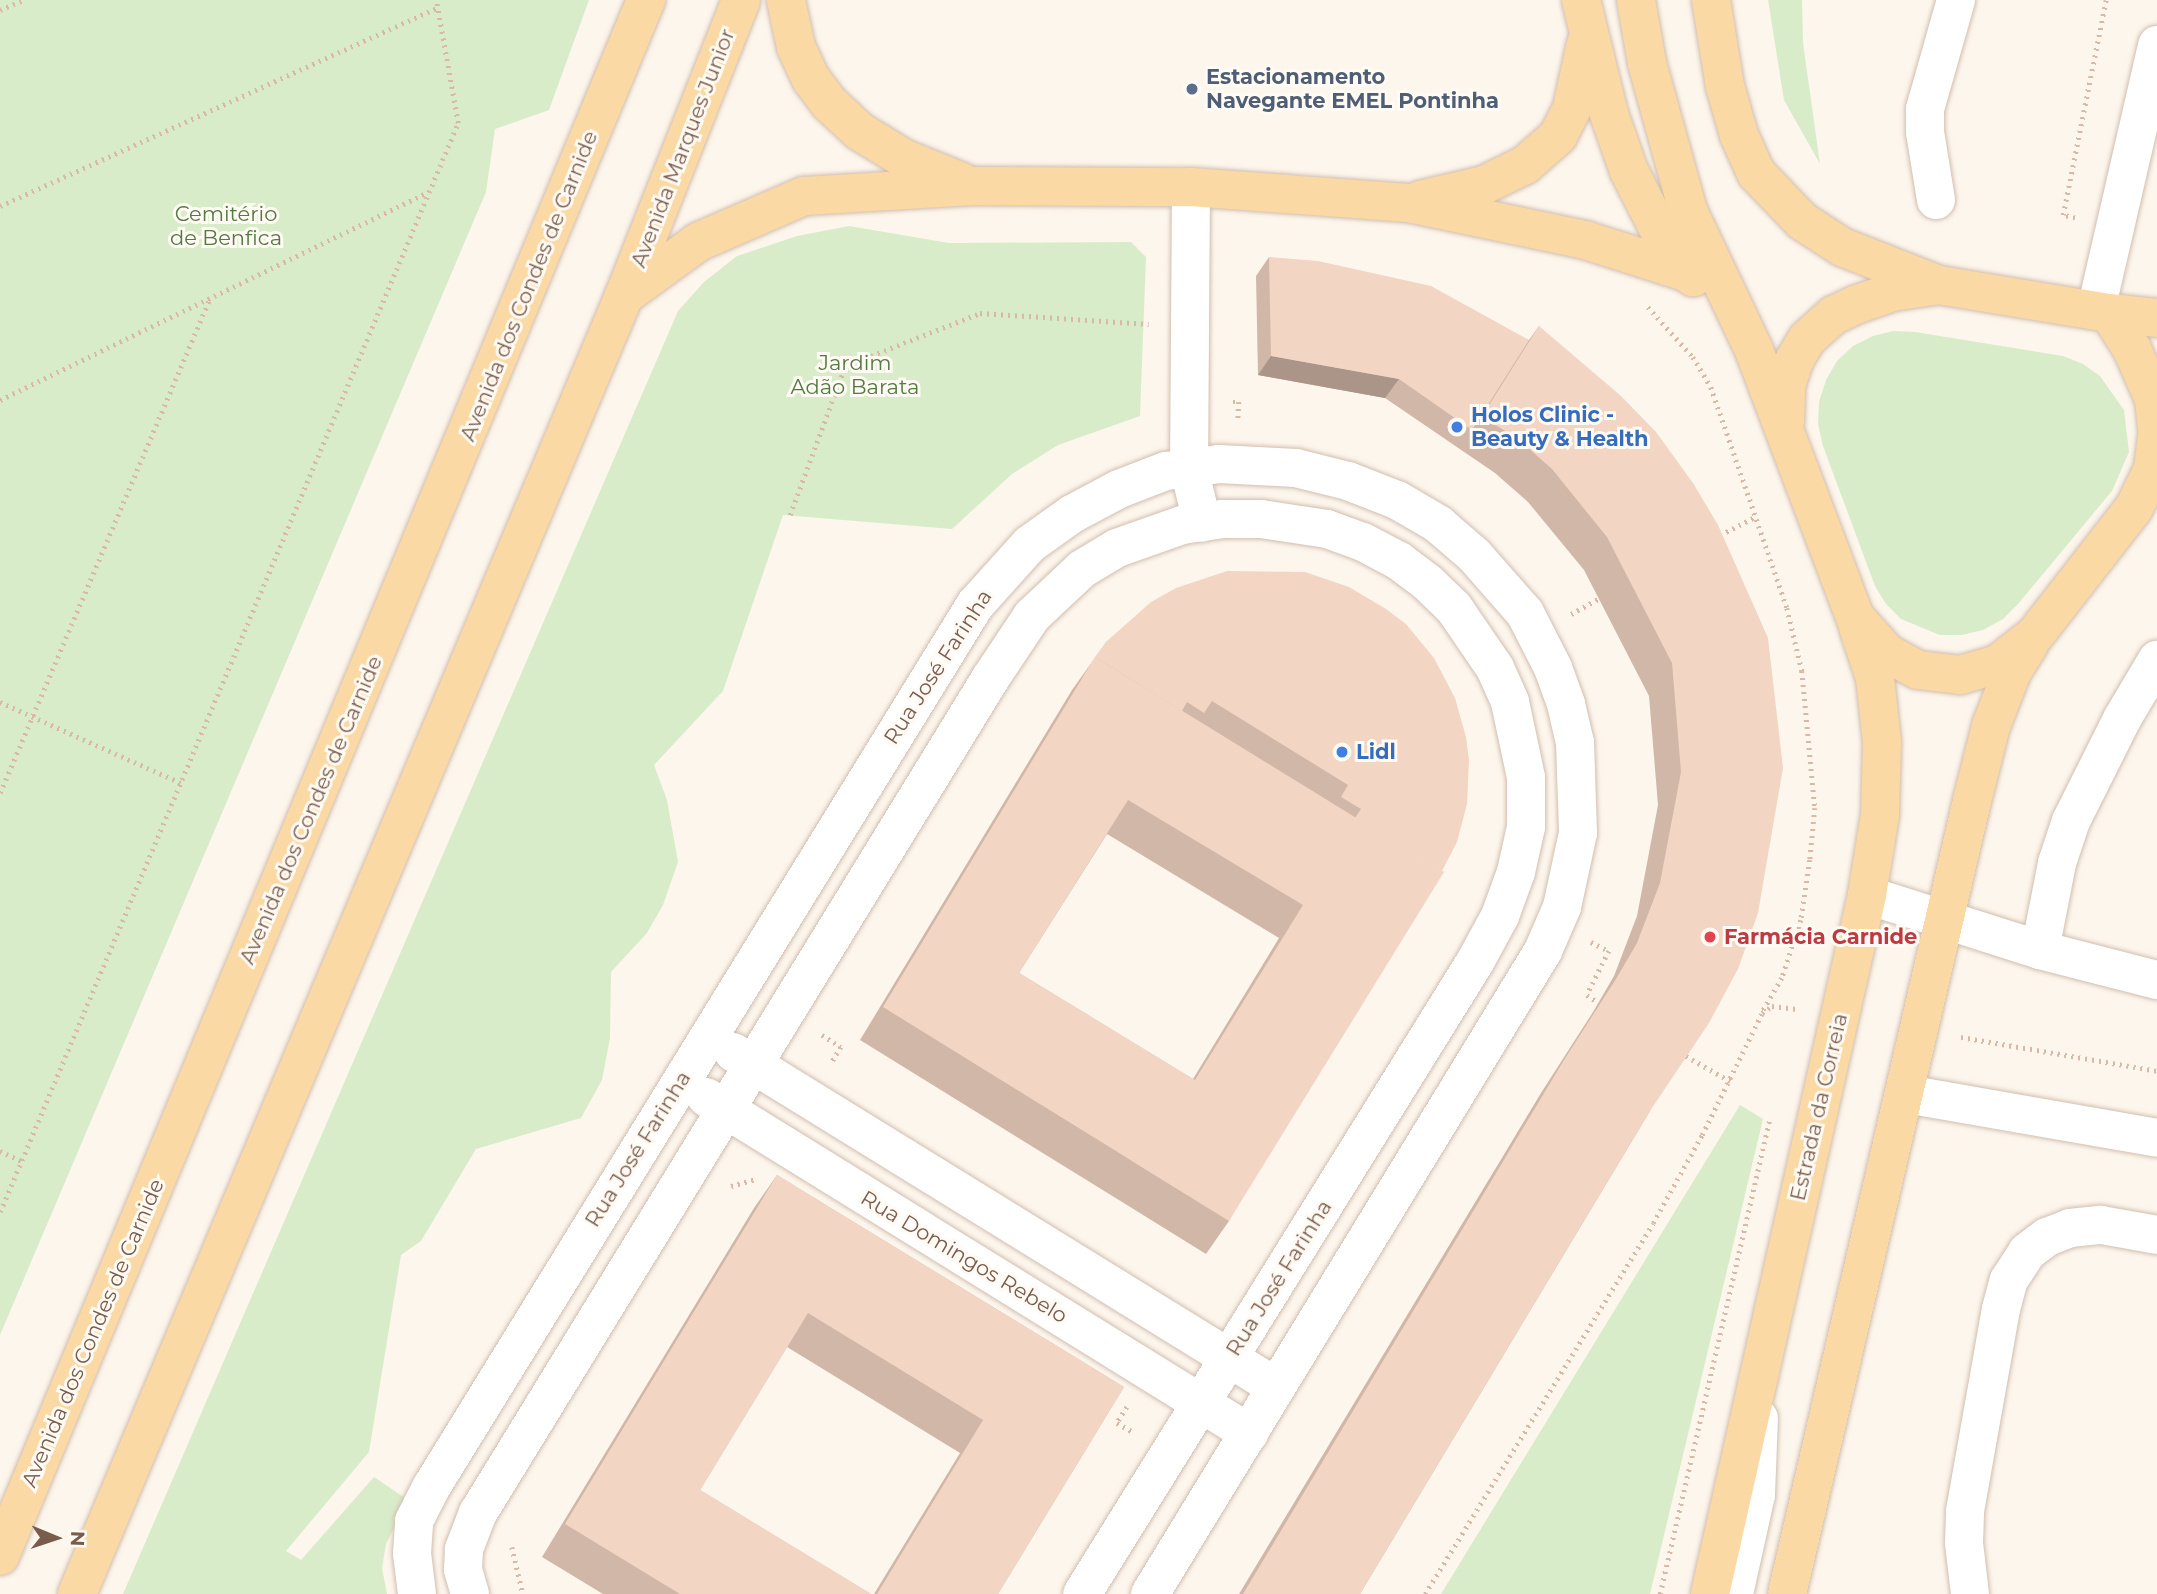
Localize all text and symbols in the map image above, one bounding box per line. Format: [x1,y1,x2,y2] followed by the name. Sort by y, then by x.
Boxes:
[626,25,740,271] street label: Avenida Marques Junior
[1206,64,1499,114] place label: Estacionamento Navegante EMEL Pontinha
[1184,81,1200,97] marker: Estacionamento Navegante EMEL Pontinha
[455,127,603,445] street label: Avenida dos Condes de Carnide
[170,201,282,251] park label: Cemitério de Benfica
[791,350,919,400] park label: Jardim Adão Barata
[1471,402,1649,452] place label: Holos Clinic - Beauty & Health
[1449,419,1465,435] marker: Holos Clinic - Beauty & Health
[879,585,997,749] street label: Rua José Farinha
[234,652,388,968] street label: Avenida dos Condes de Carnide
[1356,739,1396,765] place label: Lidl
[1334,744,1350,760] marker: Lidl
[1724,924,1917,950] place label: Farmácia Carnide
[1702,929,1718,945] marker: Farmácia Carnide
[1785,1011,1853,1203] street label: Estrada da Correia
[580,1066,696,1232] street label: Rua José Farinha
[16,1175,170,1491] street label: Avenida dos Condes de Carnide
[856,1185,1072,1329] street label: Rua Domingos Rebelo
[1221,1195,1337,1361] street label: Rua José Farinha
[21,1503,91,1573] north arrow
[66,1531,89,1547] text: N

